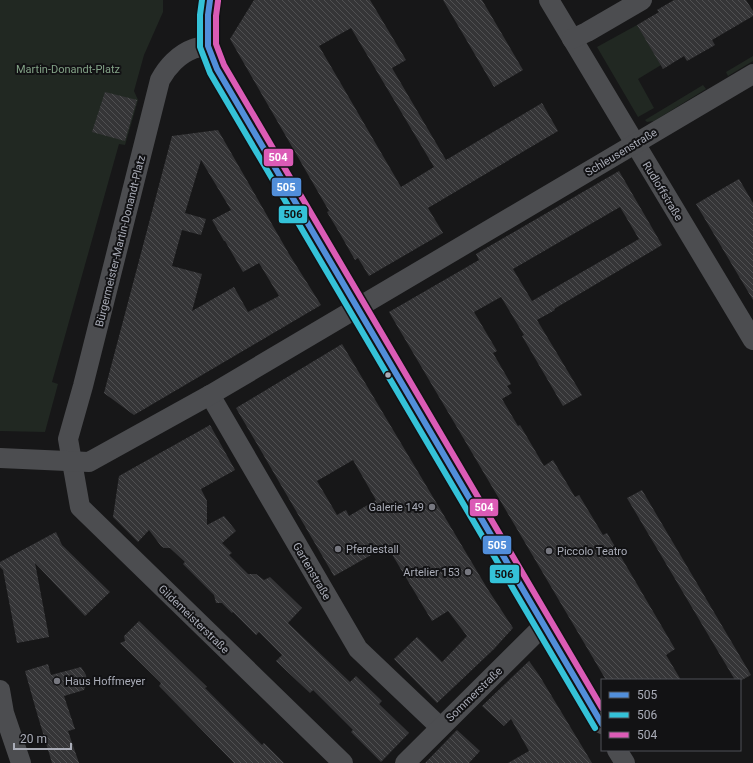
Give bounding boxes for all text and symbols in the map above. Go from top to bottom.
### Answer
park label: Martin-Donandt-Platz [16,63,121,76]
street label: Schleusenstraße [583,126,660,179]
line badge: 504 [263,148,294,167]
text: 504 [269,151,288,164]
street label: Bürgermeister-Martin-Donandt-Platz [93,153,148,328]
street label: Rudloffstraße [640,159,685,223]
line badge: 505 [271,177,302,197]
text: 505 [277,181,295,194]
line badge: 506 [278,205,308,224]
text: 506 [284,208,302,221]
unlabelled marker [383,370,393,380]
line badge: 504 [469,498,499,517]
place label: Galerie 149 [369,501,424,514]
text: 504 [475,501,494,514]
marker: Galerie 149 [427,502,437,512]
line badge: 505 [482,535,512,555]
text: 505 [488,539,506,552]
street label: Gartenstraße [290,540,333,602]
place label: Pferdestall [346,543,399,556]
marker: Pferdestall [333,544,343,554]
place label: Piccolo Teatro [557,545,627,558]
marker: Piccolo Teatro [544,546,554,556]
line badge: 506 [489,564,520,584]
place label: Artelier 153 [403,566,460,579]
marker: Artelier 153 [463,567,473,577]
text: 506 [495,568,513,581]
street label: Gildemeisterstraße [156,582,232,656]
street label: Sommerstraße [444,664,505,724]
place label: Haus Hoffmeyer [65,675,145,688]
marker: Haus Hoffmeyer [52,676,62,686]
legend [601,679,741,751]
text: 505 [637,688,657,702]
text: 506 [637,708,657,722]
scale bar [14,725,71,751]
text: 504 [637,728,657,742]
text: 20 m [20,732,47,746]

